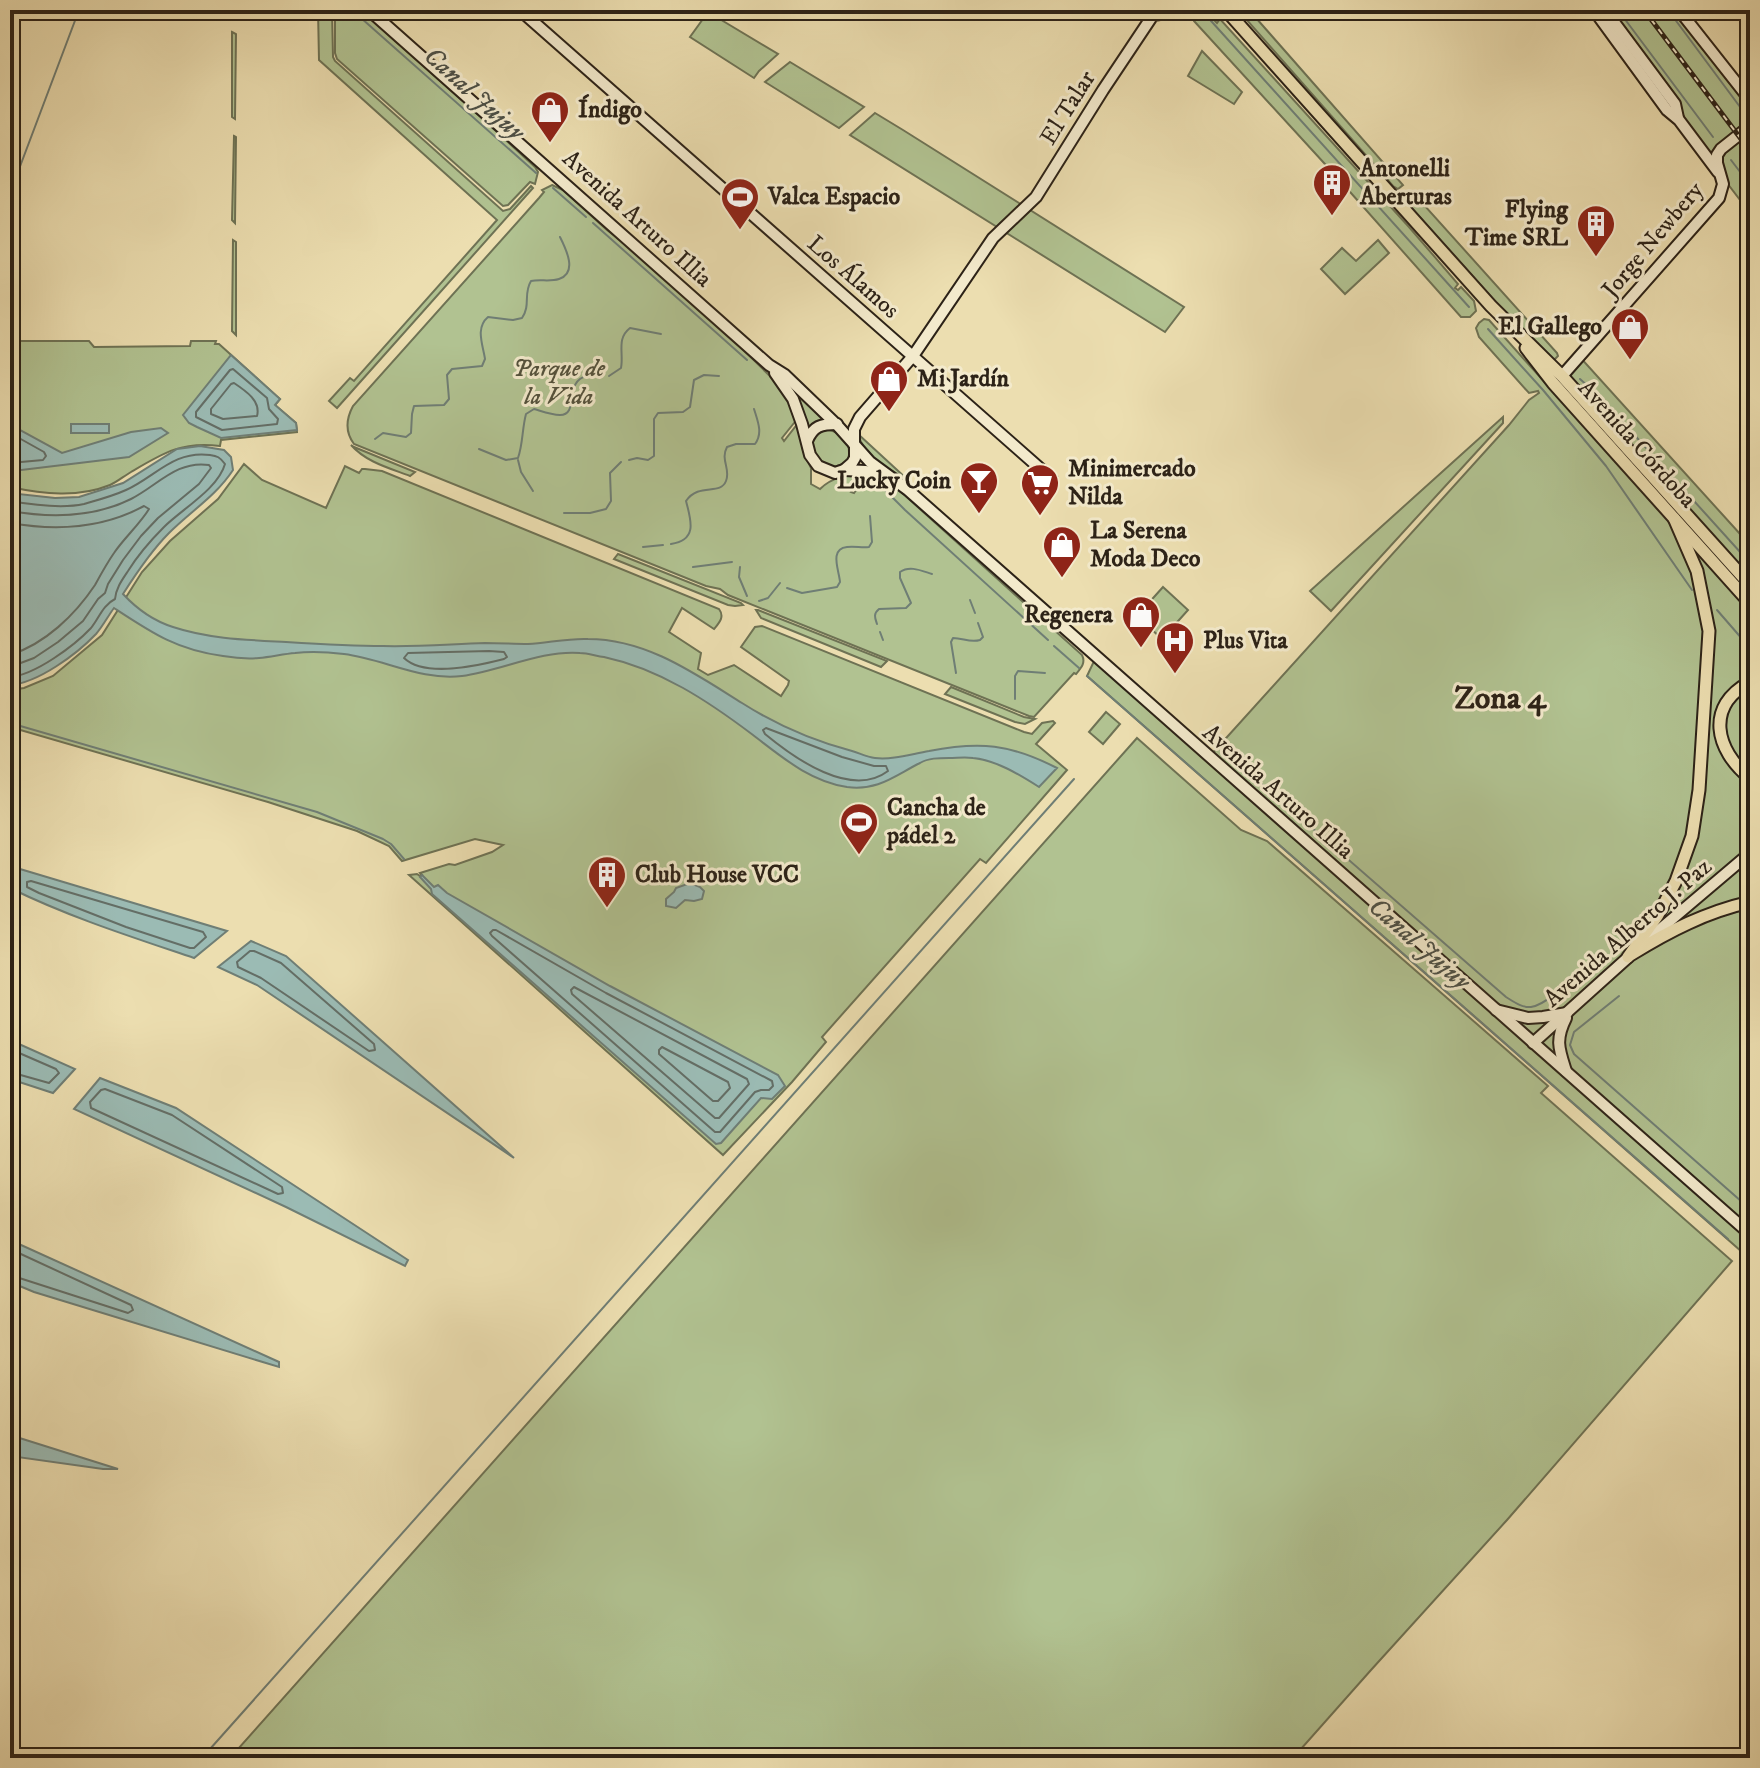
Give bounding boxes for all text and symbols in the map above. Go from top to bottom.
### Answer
water label: Canal Jujuy [416,40,533,149]
street label: El Talar [1034,65,1102,151]
shop icon: Índigo [529,89,571,144]
place label: Índigo [578,94,642,125]
street label: Avenida Arturo Illia [556,144,719,295]
place label: Antonelli Aberturas [1359,154,1452,212]
building icon: Antonelli Aberturas [1311,162,1353,217]
street label: Jorge Newbery [1594,175,1711,306]
sports icon: Valca Espacio [719,176,761,231]
place label: Valca Espacio [767,182,900,212]
place label: Flying Time SRL [1464,195,1569,253]
building icon: Flying Time SRL [1575,203,1617,258]
street label: Los Álamos [801,228,906,325]
shop icon: El Gallego [1609,306,1651,361]
place label: El Gallego [1498,312,1602,342]
park label: Parque de la Vida [513,354,606,412]
shop icon: Mi Jardín [868,358,910,413]
place label: Mi Jardín [917,364,1010,394]
street label: Avenida Córdoba [1571,373,1703,515]
place label: Minimercado Nilda [1068,454,1196,512]
bar icon: Lucky Coin [958,460,1000,515]
supermarket icon: Minimercado Nilda [1019,462,1061,517]
place label: Lucky Coin [837,466,951,496]
place label: La Serena Moda Deco [1090,516,1201,574]
shop icon: La Serena Moda Deco [1041,524,1083,579]
shop icon: Regenera [1120,594,1162,649]
place label: Regenera [1024,600,1114,630]
hospital icon: Plus Vita [1154,620,1196,675]
place label: Plus Vita [1203,626,1288,656]
district label: Zona 4 [1454,679,1547,719]
street label: Avenida Arturo Illia [1196,718,1361,867]
place label: Cancha de pádel 2 [886,793,986,851]
sports icon: Cancha de pádel 2 [838,801,880,856]
street label: Avenida Alberto J. Paz [1538,851,1719,1014]
building icon: Club House VCC [586,854,628,909]
place label: Club House VCC [635,860,799,890]
water label: Canal Jujuy [1361,891,1478,999]

